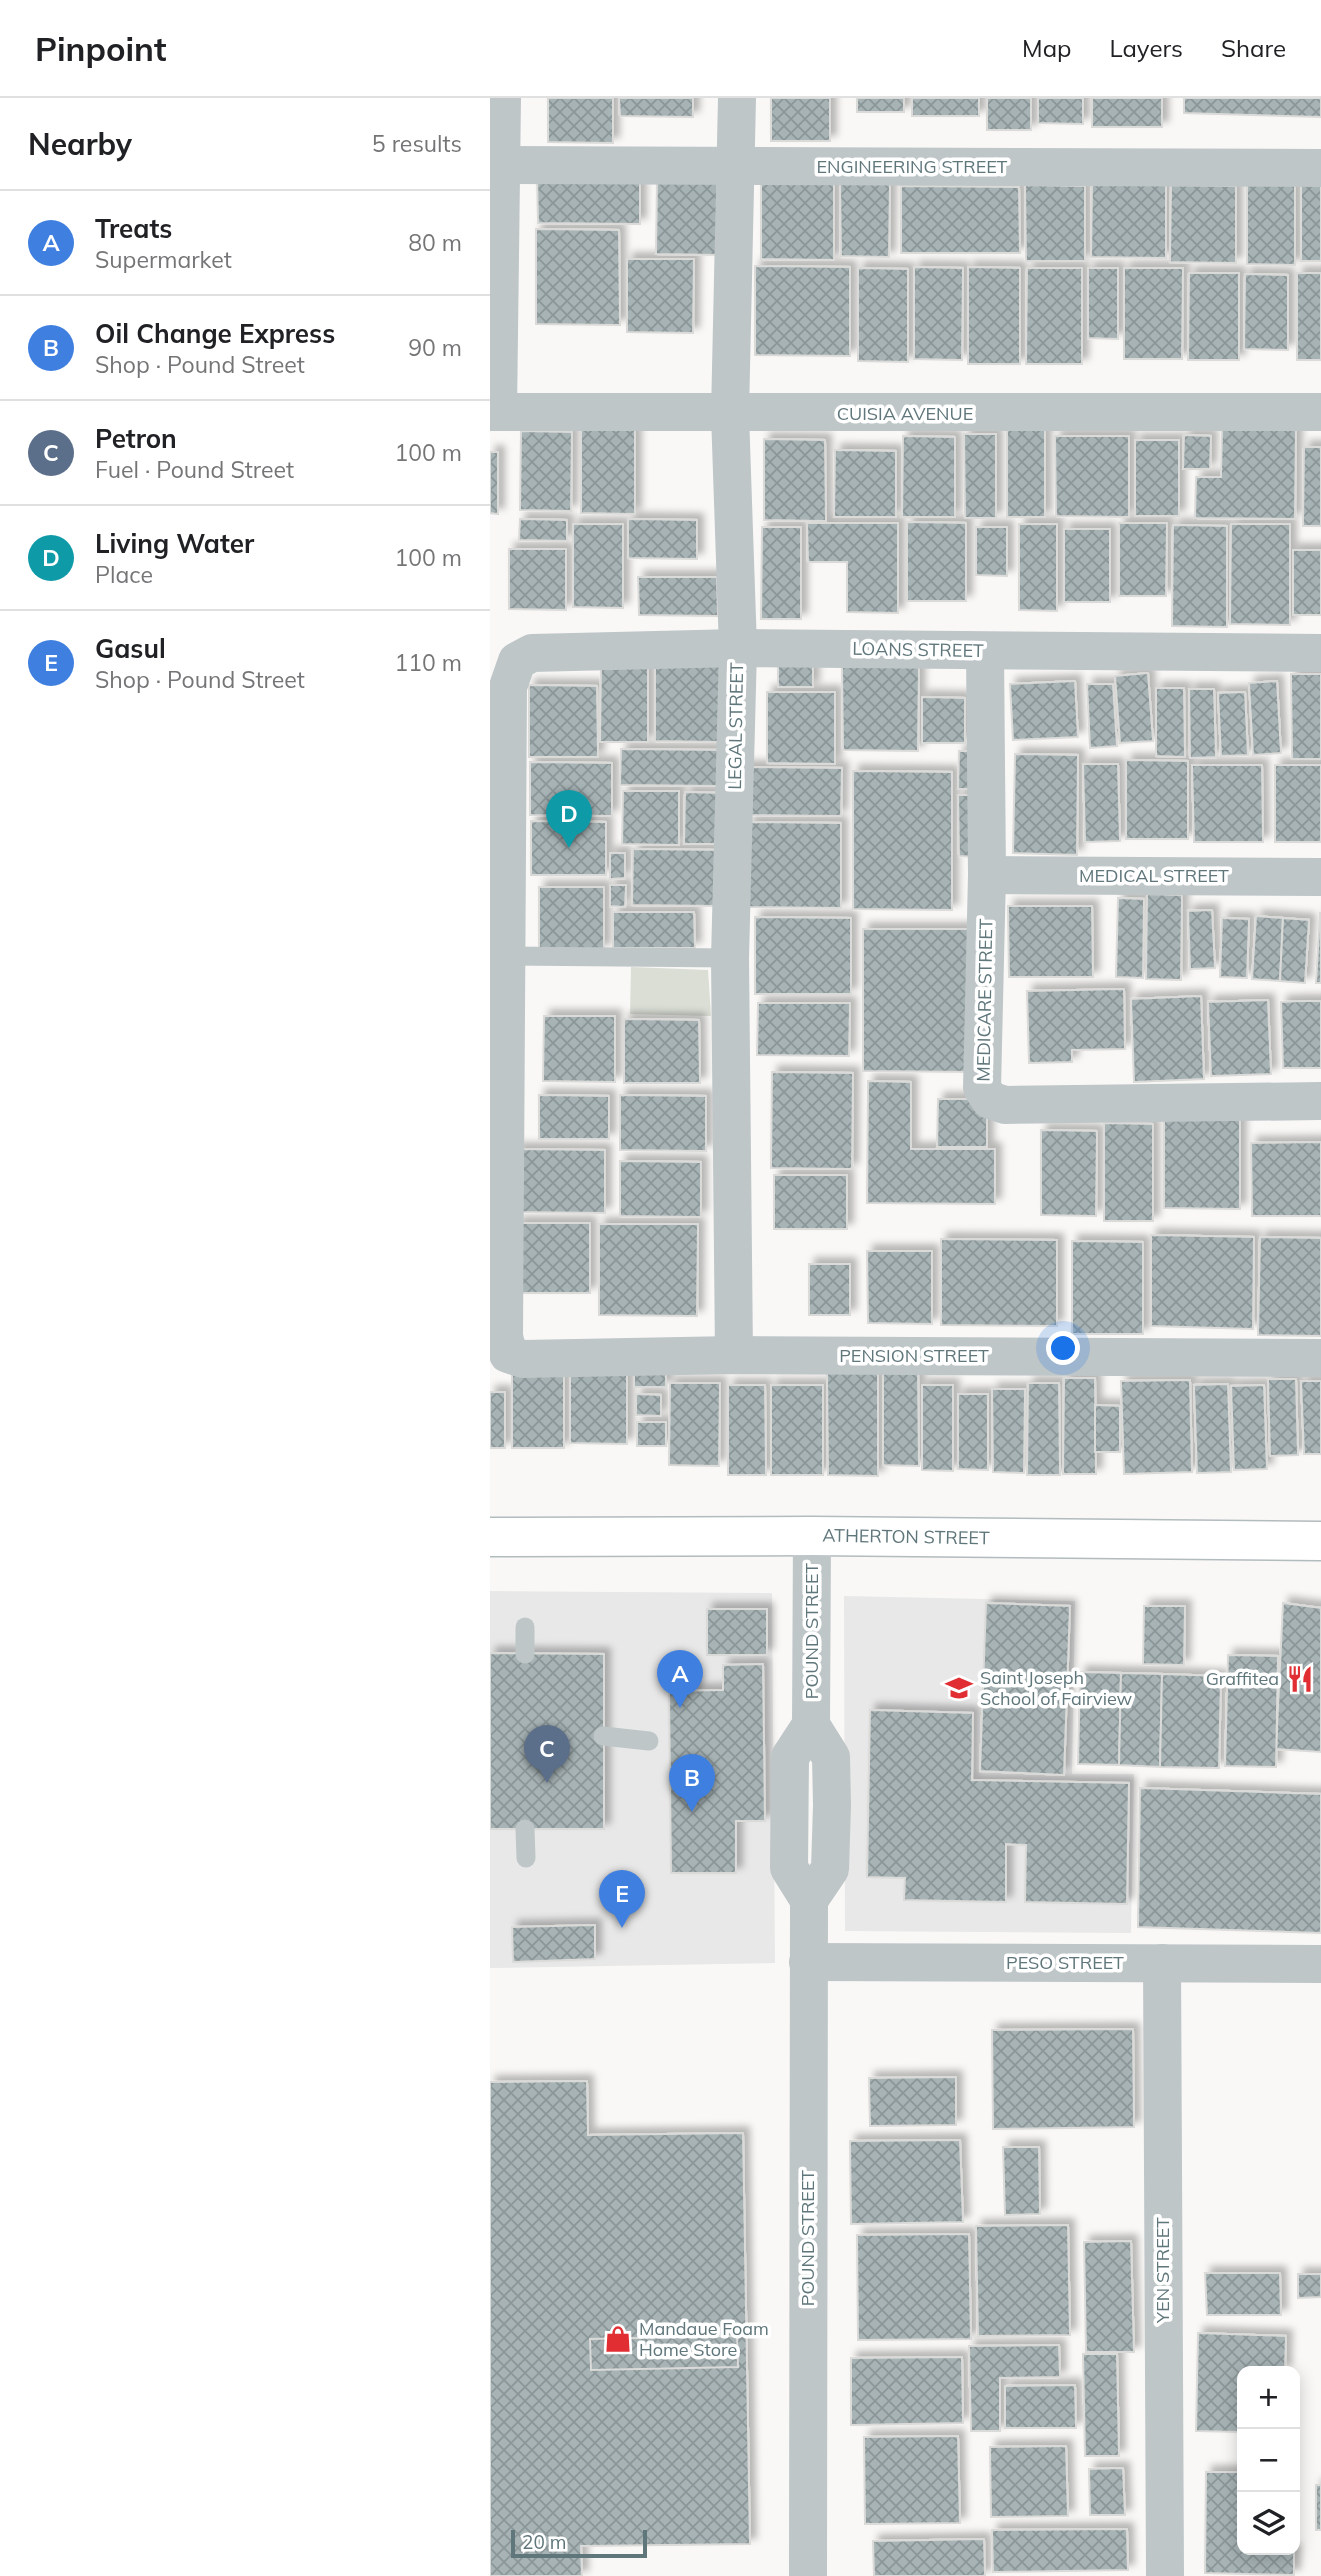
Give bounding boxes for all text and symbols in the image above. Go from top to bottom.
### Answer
text: Pinpoint [35,28,167,69]
text: Map [1022,33,1071,63]
text: Layers [1109,33,1183,63]
text: Share [1221,33,1286,63]
text: Nearby [28,125,132,163]
text: 5 results [372,129,462,158]
street label: ENGINEERING STREET [817,155,1008,178]
text: Treats [95,212,172,245]
text: A [42,228,60,257]
text: 80 m [408,228,462,257]
text: Supermarket [95,245,232,274]
text: Oil Change Express [95,317,335,350]
text: B [43,333,59,362]
text: 90 m [408,333,462,362]
text: Shop · Pound Street [95,350,305,379]
street label: CUISIA AVENUE [837,402,973,425]
text: Petron [95,422,177,455]
text: C [43,438,59,467]
text: 100 m [394,438,462,467]
text: Fuel · Pound Street [95,455,294,484]
text: Living Water [95,527,254,560]
text: D [42,543,60,572]
text: 100 m [394,543,462,572]
text: Place [95,560,153,589]
text: Gasul [95,632,166,665]
street label: LOANS STREET [852,637,984,662]
text: E [44,648,58,677]
text: 110 m [394,648,462,677]
street label: LEGAL STREET [723,662,748,790]
text: Shop · Pound Street [95,665,305,694]
pin: D [546,790,592,848]
street label: MEDICAL STREET [1079,864,1229,887]
street label: MEDICARE STREET [972,918,997,1082]
your location [1046,1331,1080,1365]
street label: PENSION STREET [839,1344,989,1367]
street label: ATHERTON STREET [822,1524,990,1549]
street label: POUND STREET [800,1563,823,1699]
pin: A [657,1650,703,1708]
restaurant icon: Graffitea [1285,1664,1315,1694]
place label: Saint Joseph School of Fairview [980,1666,1133,1710]
place label: Graffitea [1206,1667,1279,1690]
school or university icon: Saint Joseph School of Fairview [944,1673,974,1703]
pin: C [524,1725,570,1783]
pin: B [669,1754,715,1812]
pin: E [599,1870,645,1928]
street label: PESO STREET [1006,1951,1124,1974]
street label: POUND STREET [796,2170,819,2306]
street label: YEN STREET [1151,2217,1174,2324]
place label: Mandaue Foam Home Store [639,2317,769,2361]
shop icon: Mandaue Foam Home Store [603,2324,633,2354]
map controls [1237,2366,1300,2555]
button: + [1237,2366,1300,2429]
button: − [1237,2429,1300,2492]
button: layers [1237,2492,1300,2555]
scale bar [511,2527,648,2559]
text: 20 m [522,2530,566,2554]

